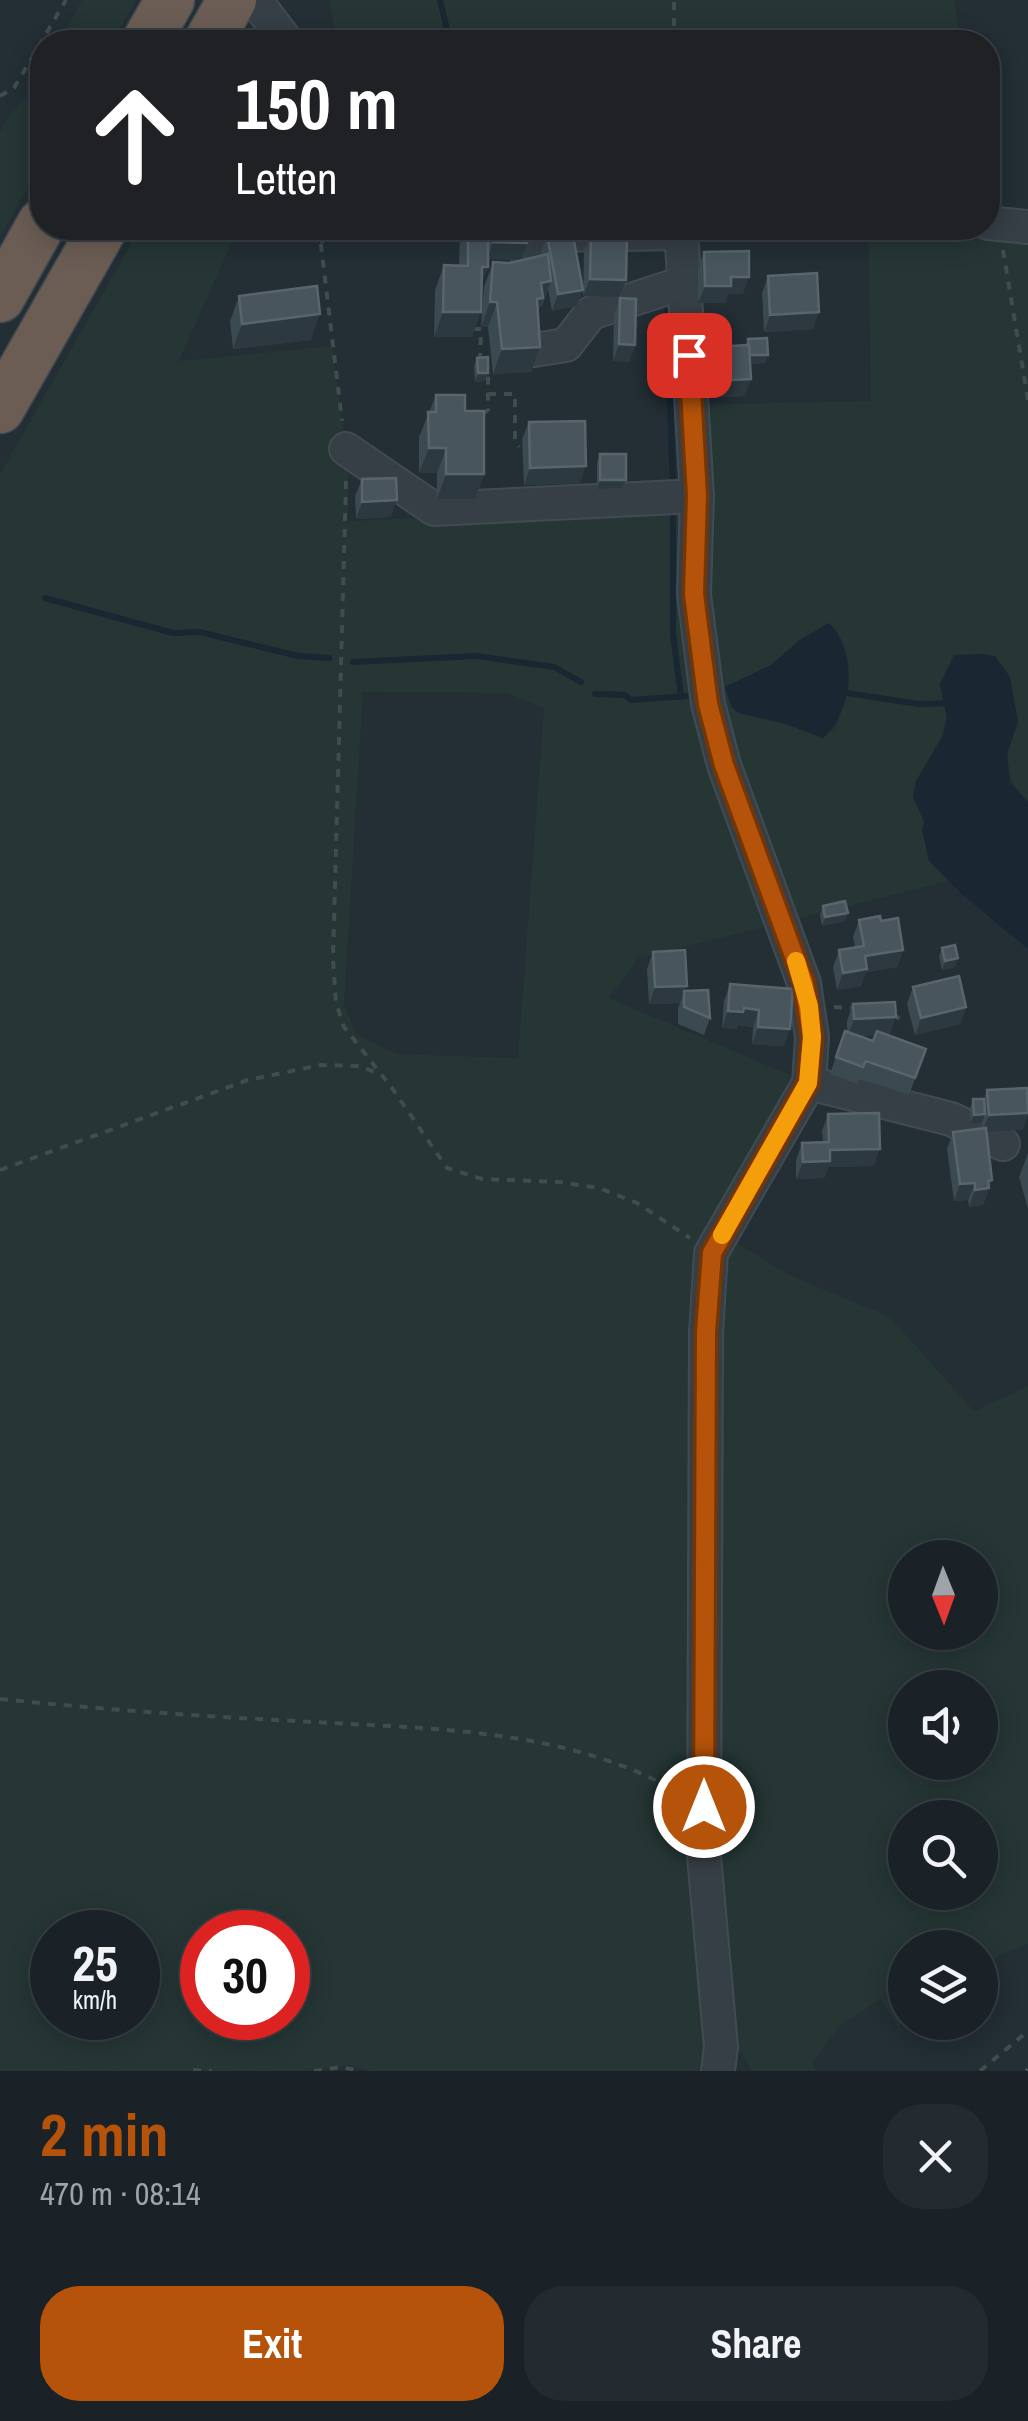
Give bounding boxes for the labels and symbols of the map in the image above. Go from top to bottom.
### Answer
pin [647,313,732,398]
north arrow [888,1540,998,1650]
position arrow [652,1755,756,1859]
speed limit sign: 30 [180,1910,310,2040]

